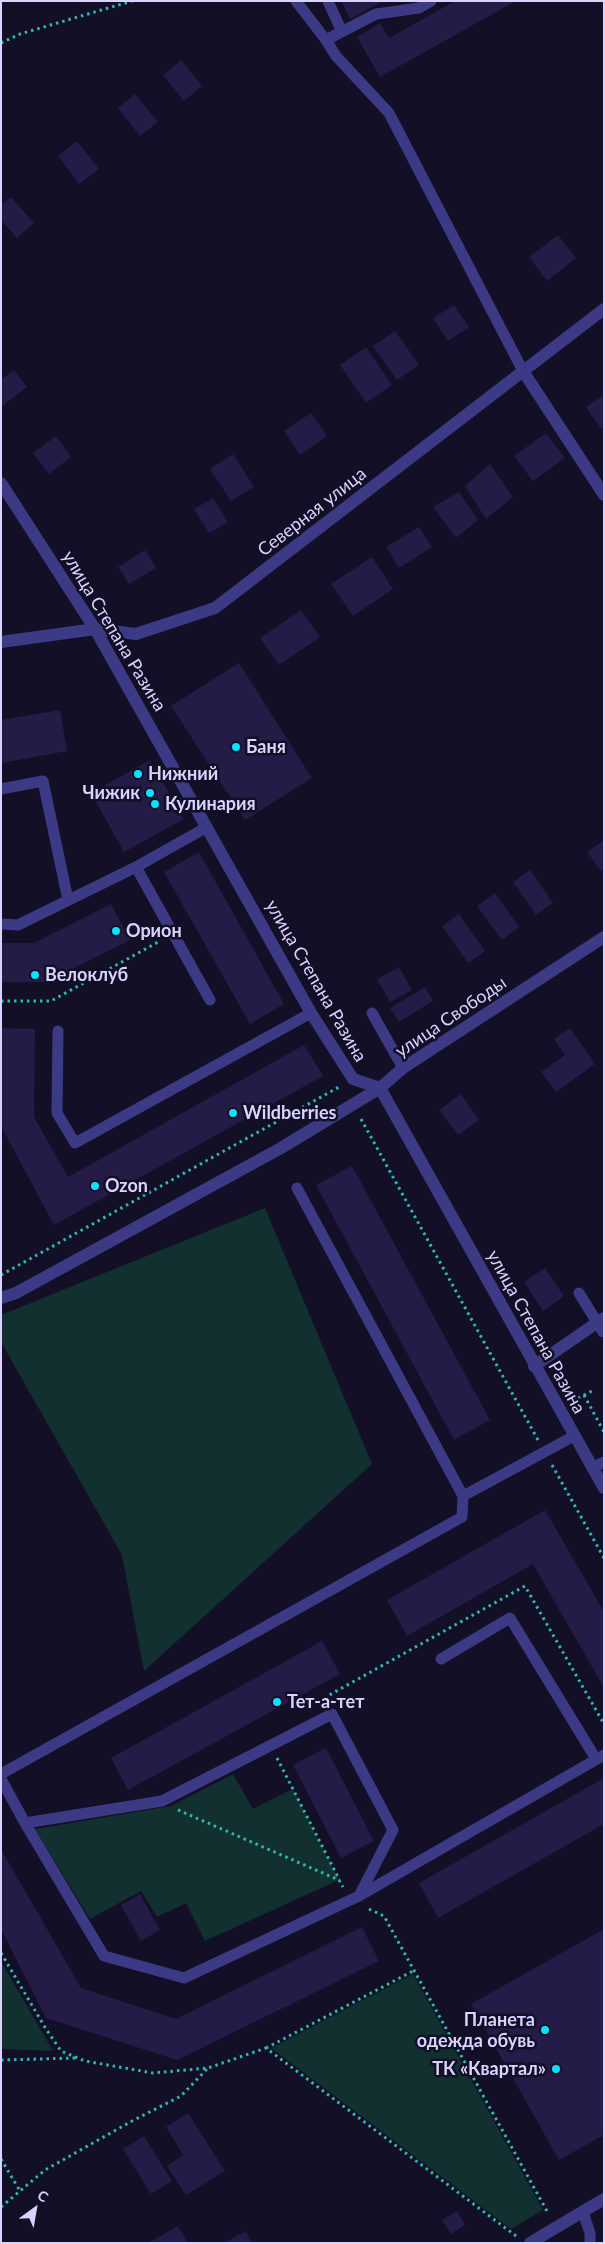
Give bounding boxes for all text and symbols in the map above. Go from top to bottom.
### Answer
street label: Северная улица [254,463,370,561]
street label: улица Степана Разина [58,547,170,715]
place label: Баня [246,736,286,758]
marker: Баня [230,741,242,753]
place label: Нижний [148,763,218,785]
marker: Нижний [132,768,144,780]
place label: Чижик [82,782,140,804]
marker: Чижик [144,787,156,799]
place label: Кулинария [165,793,256,815]
marker: Кулинария [149,798,161,810]
street label: улица Степана Разина [261,896,371,1066]
place label: Орион [126,920,182,942]
marker: Орион [110,925,122,937]
place label: Велоклуб [45,964,128,986]
marker: Велоклуб [29,969,41,981]
street label: улица Свободы [391,972,511,1062]
place label: Wildberries [243,1102,336,1124]
marker: Wildberries [227,1107,239,1119]
place label: Ozon [105,1175,148,1197]
marker: Ozon [89,1180,101,1192]
street label: улица Степана Разина [482,1247,590,1417]
place label: Тет-а-тет [287,1691,364,1713]
marker: Тет-а-тет [271,1696,283,1708]
place label: Планета одежда обувь [417,2009,535,2052]
marker: Планета одежда обувь [539,2024,551,2036]
place label: ТК «Квартал» [432,2058,546,2080]
marker: ТК «Квартал» [550,2063,562,2075]
north arrow [10,2184,60,2234]
text: С [35,2186,52,2206]

